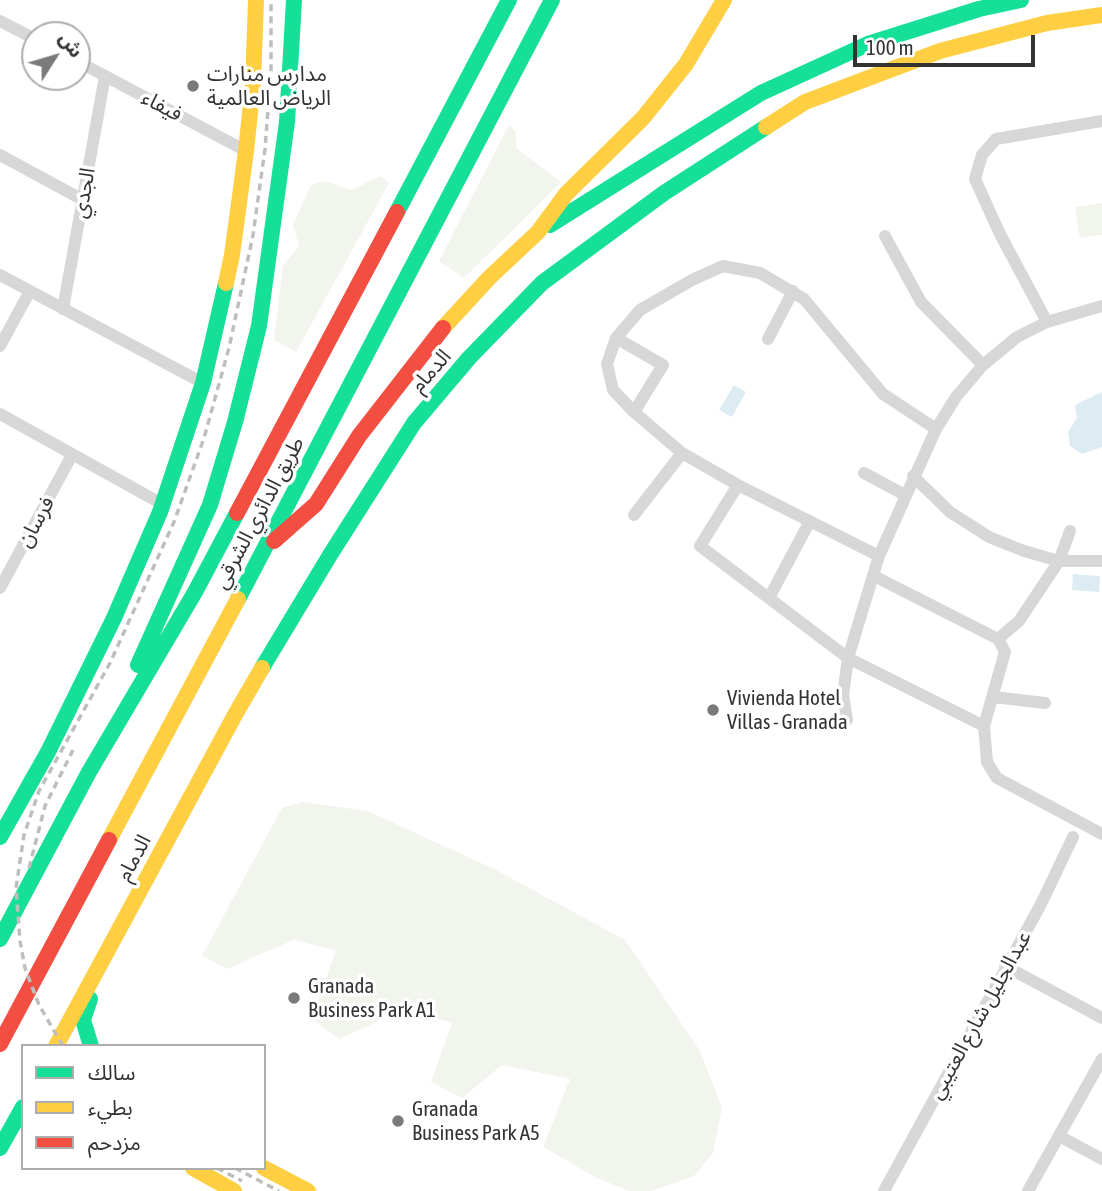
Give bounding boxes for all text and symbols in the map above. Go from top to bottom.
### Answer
north arrow [21,21,91,91]
scale bar [857,21,1039,65]
text: ش [55,28,88,62]
text: 100 m [866,35,914,59]
place label: مدارس منارات الرياض العالمية [207,61,331,111]
marker: مدارس منارات الرياض العالمية [185,78,201,94]
street label: فيفاء [137,85,187,127]
street label: الجدي [67,166,101,220]
street label: الدمام [405,344,457,398]
street label: طريق الدائري الشرقي [208,433,310,593]
street label: فرسان [12,492,60,552]
place label: Vivienda Hotel Villas - Granada [727,685,848,735]
marker: Vivienda Hotel Villas - Granada [705,702,721,718]
street label: الدمام [111,830,157,886]
street label: عبدالجليل شارع العتيبي [923,926,1037,1104]
place label: Granada Business Park A1 [308,973,436,1023]
marker: Granada Business Park A1 [286,990,302,1006]
legend [21,1044,266,1170]
text: سالك [88,1060,135,1084]
text: بطيء [88,1095,133,1119]
place label: Granada Business Park A5 [412,1096,540,1146]
marker: Granada Business Park A5 [390,1113,406,1129]
text: مزدحم [88,1130,141,1154]

